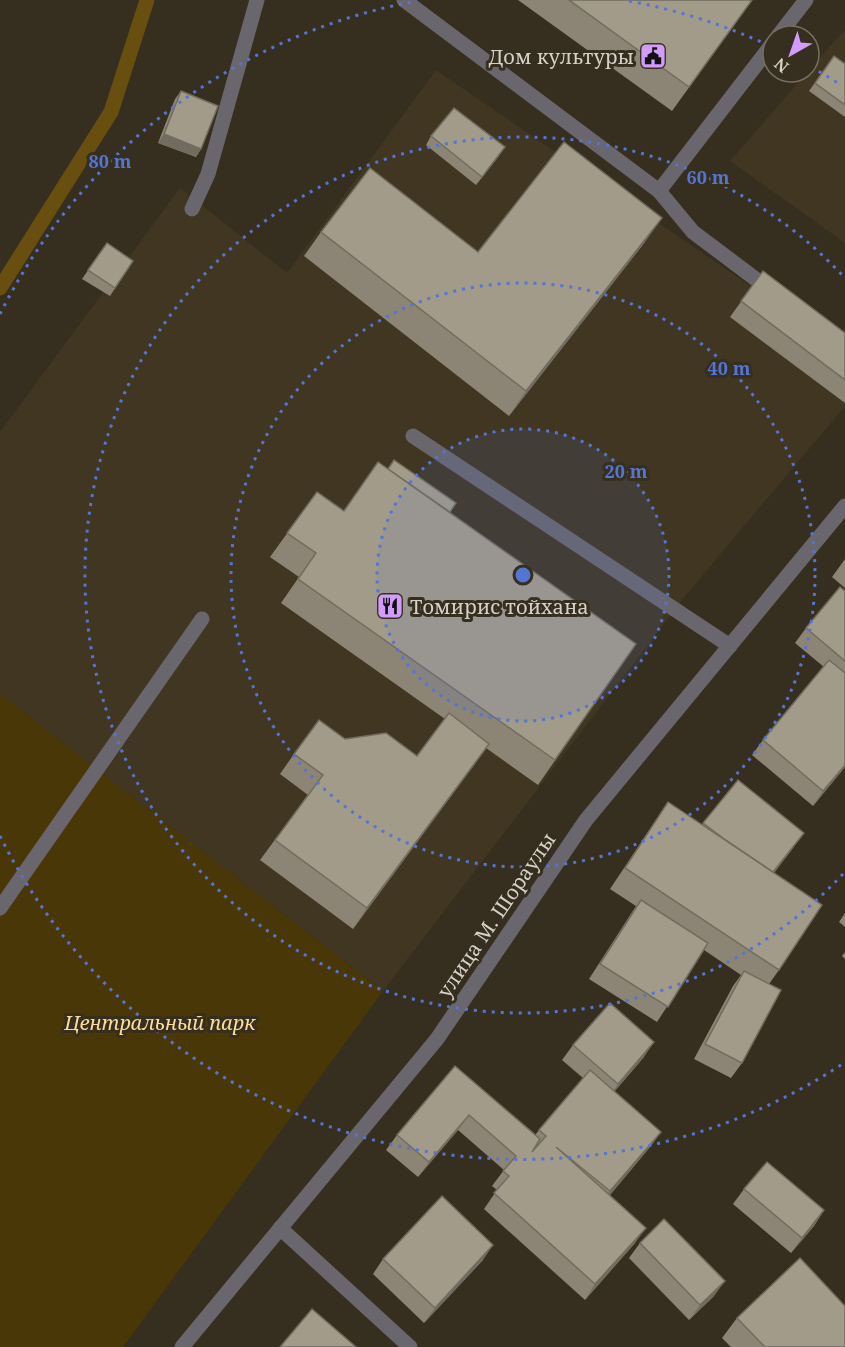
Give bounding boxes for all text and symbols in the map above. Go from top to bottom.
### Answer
north arrow [761,24,821,84]
public building icon: Дом культуры [638,41,668,71]
place label: Дом культуры [489,43,634,70]
text: N [769,53,793,78]
text: 80 m [89,149,132,173]
text: 60 m [687,165,730,189]
text: 40 m [708,356,751,380]
text: 20 m [605,459,648,483]
centre of rings [513,565,533,585]
restaurant icon: Томирис тойхана [375,591,405,621]
place label: Томирис тойхана [410,593,589,620]
street label: улица М. Шораулы [431,827,561,1003]
park label: Центральный парк [63,1009,256,1036]

